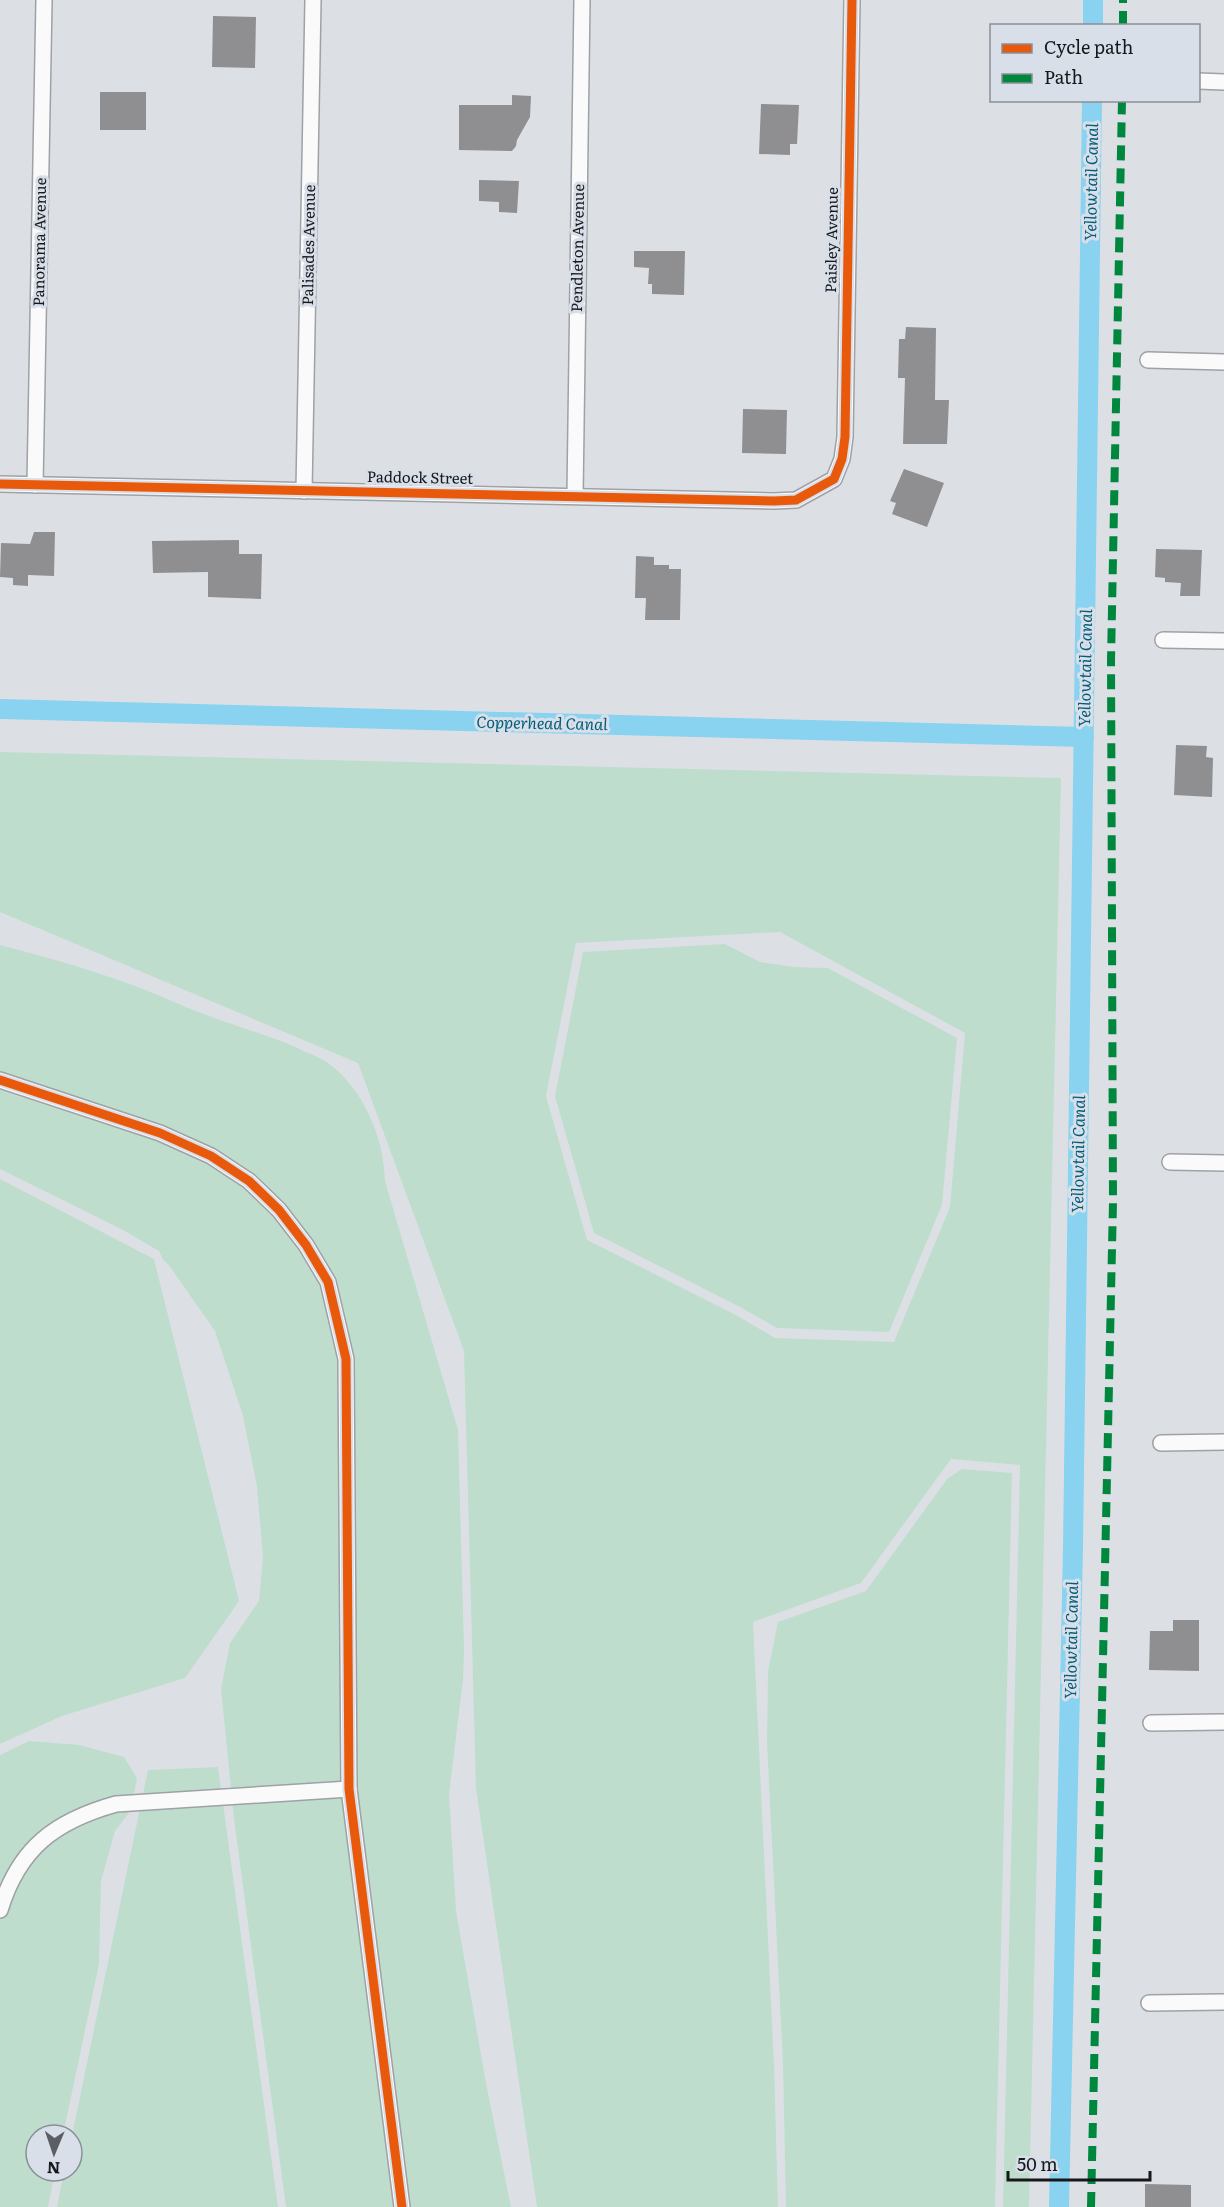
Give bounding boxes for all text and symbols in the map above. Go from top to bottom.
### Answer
legend [990,24,1200,102]
text: Cycle path [1044,33,1133,60]
text: Path [1044,63,1083,90]
water label: Yellowtail Canal [1077,122,1103,241]
street label: Panorama Avenue [26,177,51,307]
street label: Pendleton Avenue [564,183,589,312]
street label: Palisades Avenue [295,184,320,306]
street label: Paisley Avenue [818,187,843,293]
street label: Paddock Street [367,464,473,489]
water label: Yellowtail Canal [1071,608,1097,727]
water label: Copperhead Canal [476,709,608,735]
water label: Yellowtail Canal [1064,1094,1090,1213]
water label: Yellowtail Canal [1057,1580,1083,1699]
north arrow [24,2123,84,2183]
scale bar [1008,2144,1150,2182]
text: 50 m [1017,2150,1058,2177]
text: N [46,2157,61,2181]

